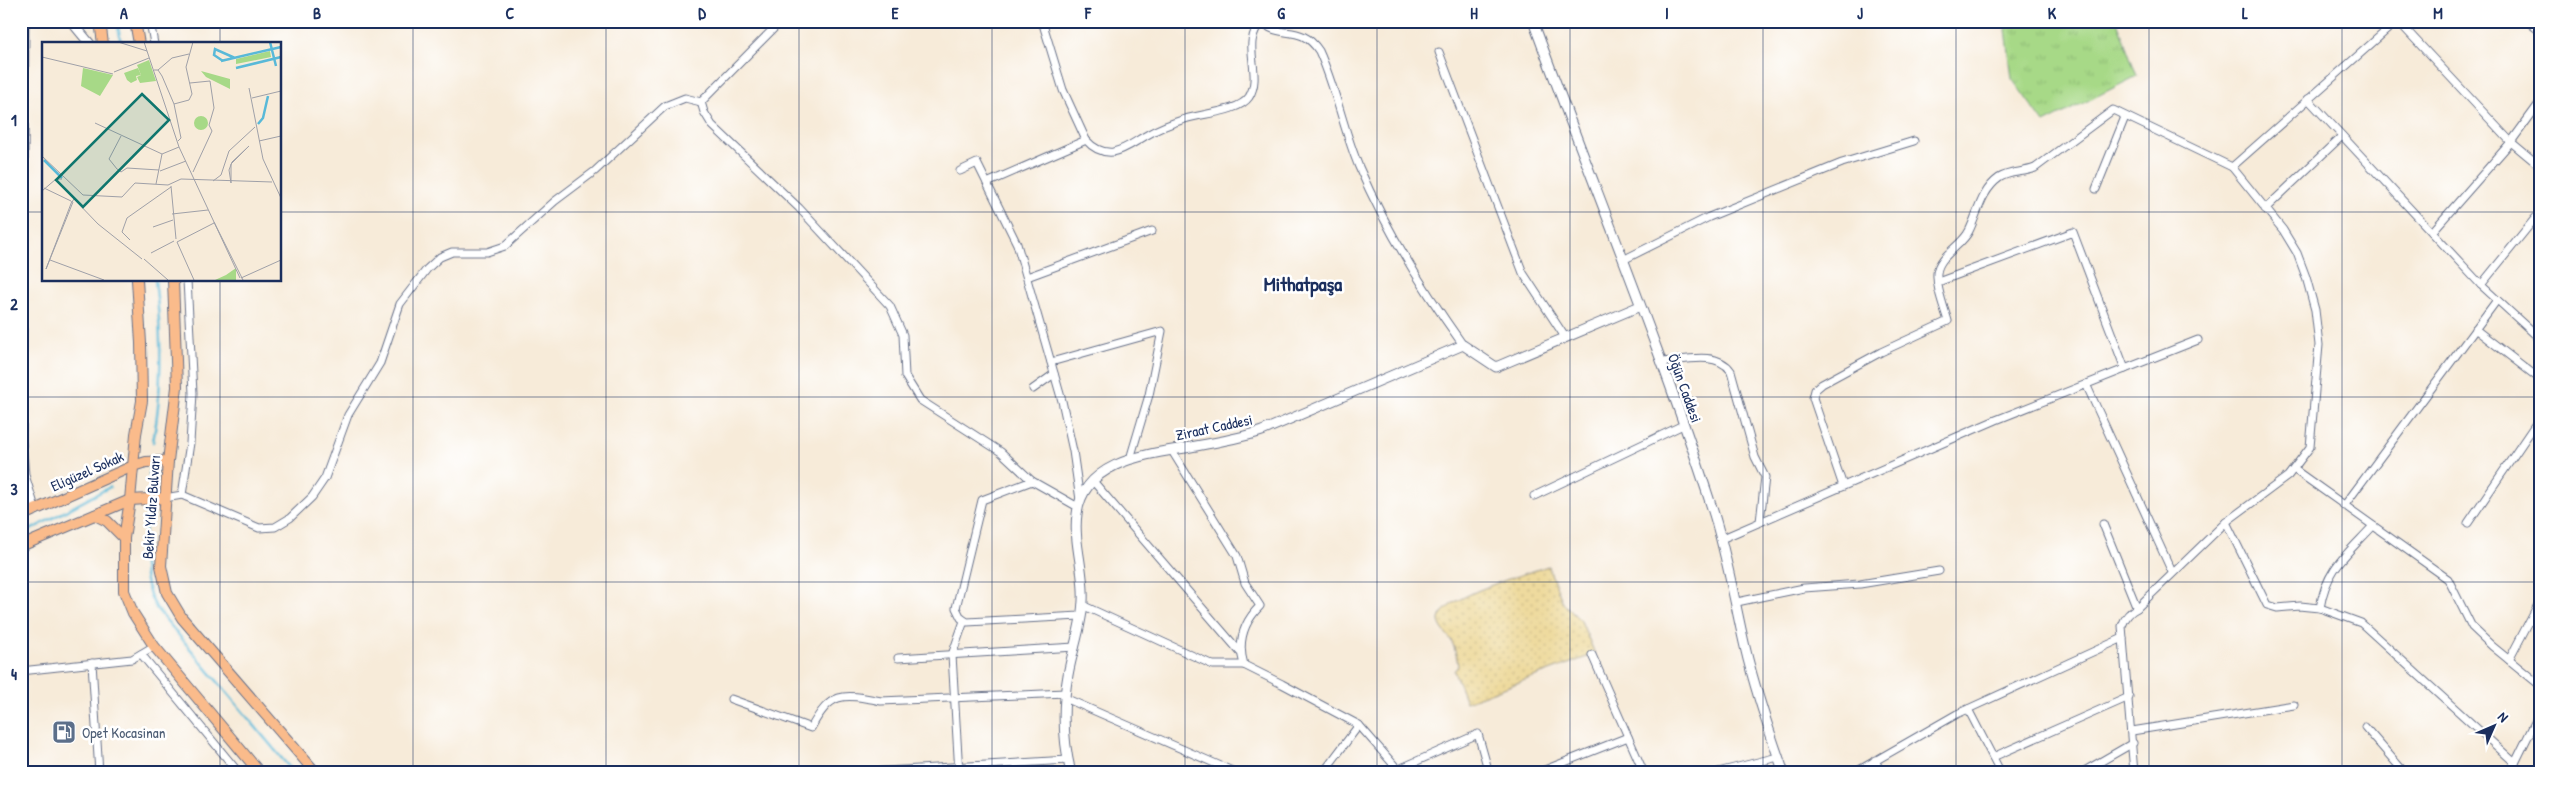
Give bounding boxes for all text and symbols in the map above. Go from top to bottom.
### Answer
text: A [120,2,128,24]
text: B [313,2,321,24]
text: C [506,2,515,24]
text: D [698,2,706,24]
text: E [891,2,899,24]
text: F [1084,2,1092,24]
text: G [1277,2,1285,24]
text: H [1470,2,1478,24]
text: I [1665,2,1669,24]
text: J [1857,2,1863,24]
text: K [2048,2,2057,24]
text: L [2242,2,2248,24]
text: M [2433,2,2443,24]
inset map [42,42,281,281]
text: 1 [11,109,17,131]
district label: Mithatpaşa [1264,270,1342,298]
text: 2 [10,293,18,315]
street label: Öğün Caddesi [1663,351,1707,425]
street label: Ziraat Caddesi [1174,409,1254,445]
street label: Eligüzel Sokak [47,446,127,496]
street label: Bekir Yıldız Bulvarı [137,454,165,560]
text: 3 [10,478,18,500]
text: 4 [11,663,17,685]
north arrow [2470,702,2520,752]
text: N [2494,707,2513,726]
fuel station icon: Opet Kocasinan [51,719,77,745]
place label: Opet Kocasinan [82,722,166,743]

